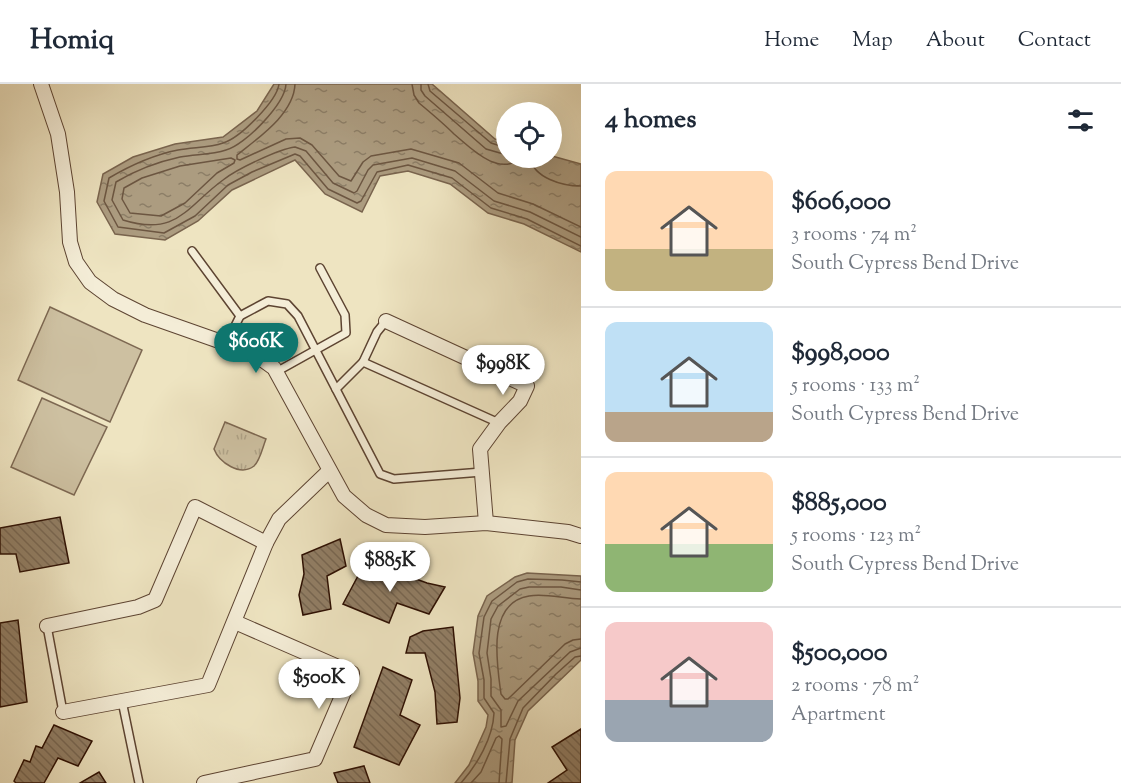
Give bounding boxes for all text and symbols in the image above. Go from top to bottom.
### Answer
text: Homiq [30,21,114,61]
text: Home [764,26,819,56]
text: Map [852,26,893,56]
text: About [926,26,985,56]
text: Contact [1018,26,1091,56]
map controls [496,102,562,168]
button: locate [496,102,562,168]
text: 4 homes [605,102,696,139]
icon: filters [1064,104,1097,137]
text: $606,000 [791,184,891,221]
icon: home [653,195,725,267]
text: 3 rooms · 74 m² [791,221,917,250]
text: South Cypress Bend Drive [791,250,1019,279]
pin: $606K [214,323,298,374]
text: $606K [228,328,284,357]
text: $998,000 [791,335,890,372]
pin: $998K [461,345,545,396]
icon: home [653,346,725,418]
text: $998K [476,350,530,379]
text: 5 rooms · 133 m² [791,372,920,401]
text: South Cypress Bend Drive [791,401,1019,430]
text: $885,000 [791,485,887,522]
icon: home [653,496,725,568]
text: 5 rooms · 123 m² [791,522,921,551]
pin: $885K [348,542,432,593]
text: $885K [364,547,416,576]
text: South Cypress Bend Drive [791,551,1019,580]
text: $500,000 [791,635,888,672]
icon: home [653,646,725,718]
pin: $500K [277,659,361,710]
text: $500K [292,664,346,693]
text: 2 rooms · 78 m² [791,672,920,701]
text: Apartment [791,701,886,730]

